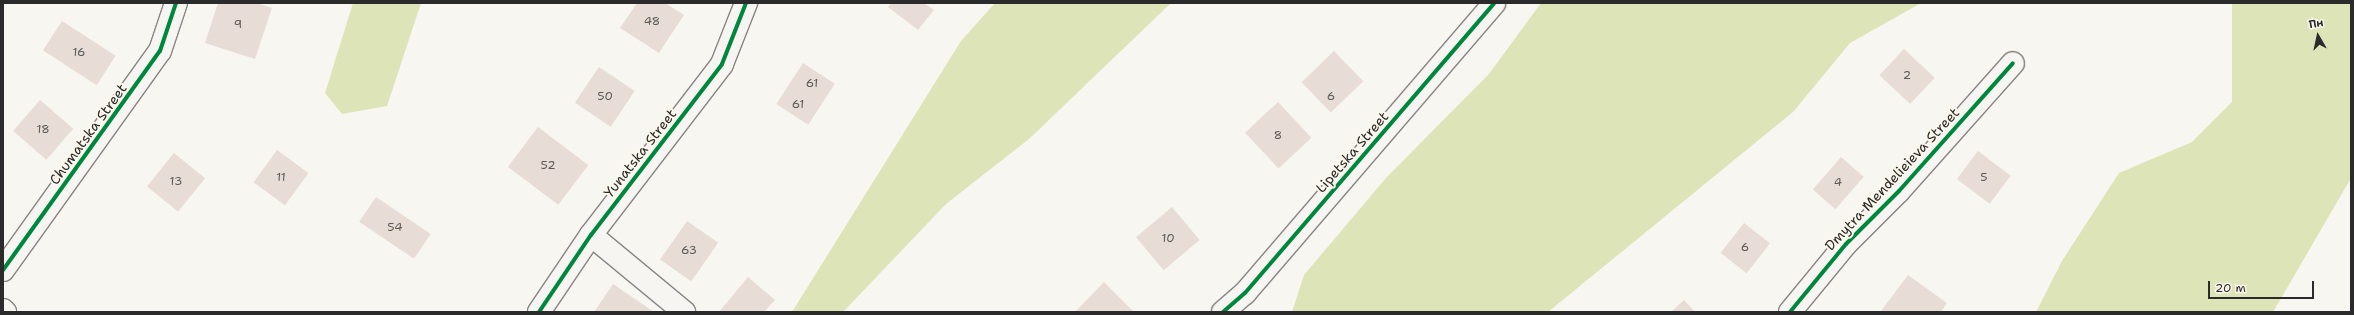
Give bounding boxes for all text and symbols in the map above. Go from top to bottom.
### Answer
house number: 48 [644,15,660,29]
text: Пн [2308,15,2324,32]
north arrow [2298,16,2338,56]
house number: 9 [234,18,242,32]
house number: 16 [72,46,86,60]
house number: 2 [1903,69,1911,83]
house number: 61 [806,77,818,91]
street label: Chumatska Street [46,80,130,188]
house number: 50 [597,90,613,104]
house number: 6 [1327,90,1335,104]
house number: 61 [792,98,804,112]
street label: Dmytra Mendelieieva Street [1821,104,1963,254]
street label: Yunatska Street [600,105,680,201]
street label: Lipetska Street [1312,108,1392,196]
house number: 18 [36,123,50,137]
house number: 8 [1274,129,1282,143]
house number: 52 [540,159,556,173]
house number: 11 [276,171,286,185]
house number: 5 [1980,171,1988,185]
house number: 13 [170,175,182,189]
house number: 4 [1834,176,1842,190]
house number: 54 [387,221,403,235]
house number: 10 [1161,232,1175,246]
house number: 6 [1741,241,1749,255]
house number: 63 [681,244,697,258]
scale bar [2210,273,2316,299]
text: 20 m [2215,280,2246,296]

